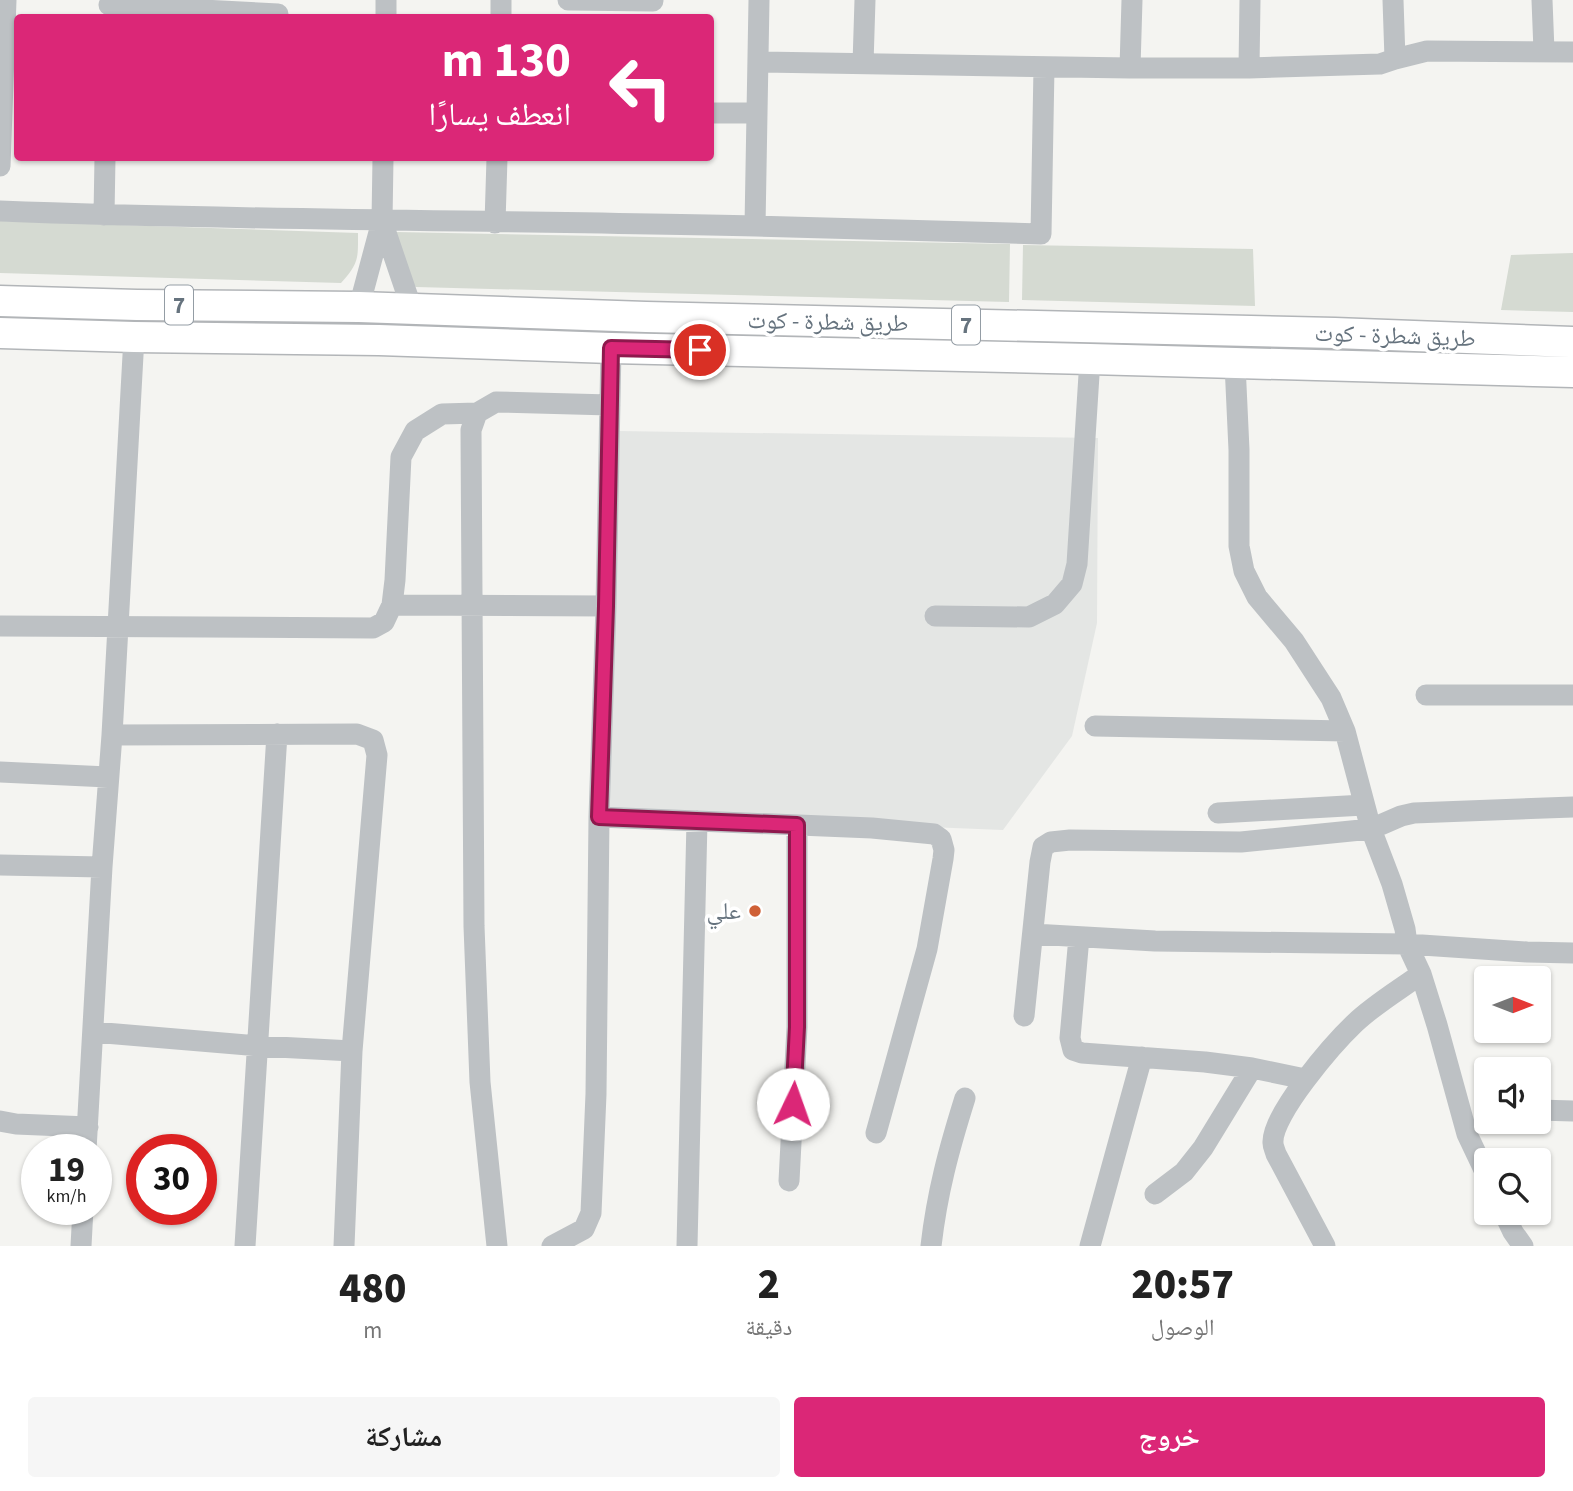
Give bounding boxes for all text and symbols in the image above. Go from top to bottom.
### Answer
text: 130 m [442,26,571,96]
icon: left [595,42,686,133]
text: انعطف يسارًا [428,92,571,138]
road number: 7 [165,286,193,324]
street label: طريق شطرة - كوت [747,303,909,341]
road number: 7 [952,306,980,344]
street label: طريق شطرة - كوت [1314,316,1476,356]
pin [670,320,730,380]
icon: arrive [681,331,719,369]
place label: علي [707,894,741,930]
marker: علي [747,903,763,919]
north arrow [1474,966,1550,1043]
map controls [1474,966,1551,1225]
button: sound [1474,1057,1551,1134]
position arrow [756,1067,830,1141]
speed limit sign: 30 [126,1134,217,1225]
text: 19 [48,1145,85,1195]
button: search [1474,1148,1551,1225]
text: km/h [47,1184,86,1209]
text: 2 [758,1255,780,1315]
text: 20:57 [1131,1255,1234,1315]
text: 480 [339,1259,406,1319]
text: دقيقة [745,1311,792,1344]
text: الوصول [1151,1311,1214,1344]
text: m [363,1314,382,1347]
button: مشاركة [28,1397,780,1477]
button: خروج [794,1397,1545,1477]

